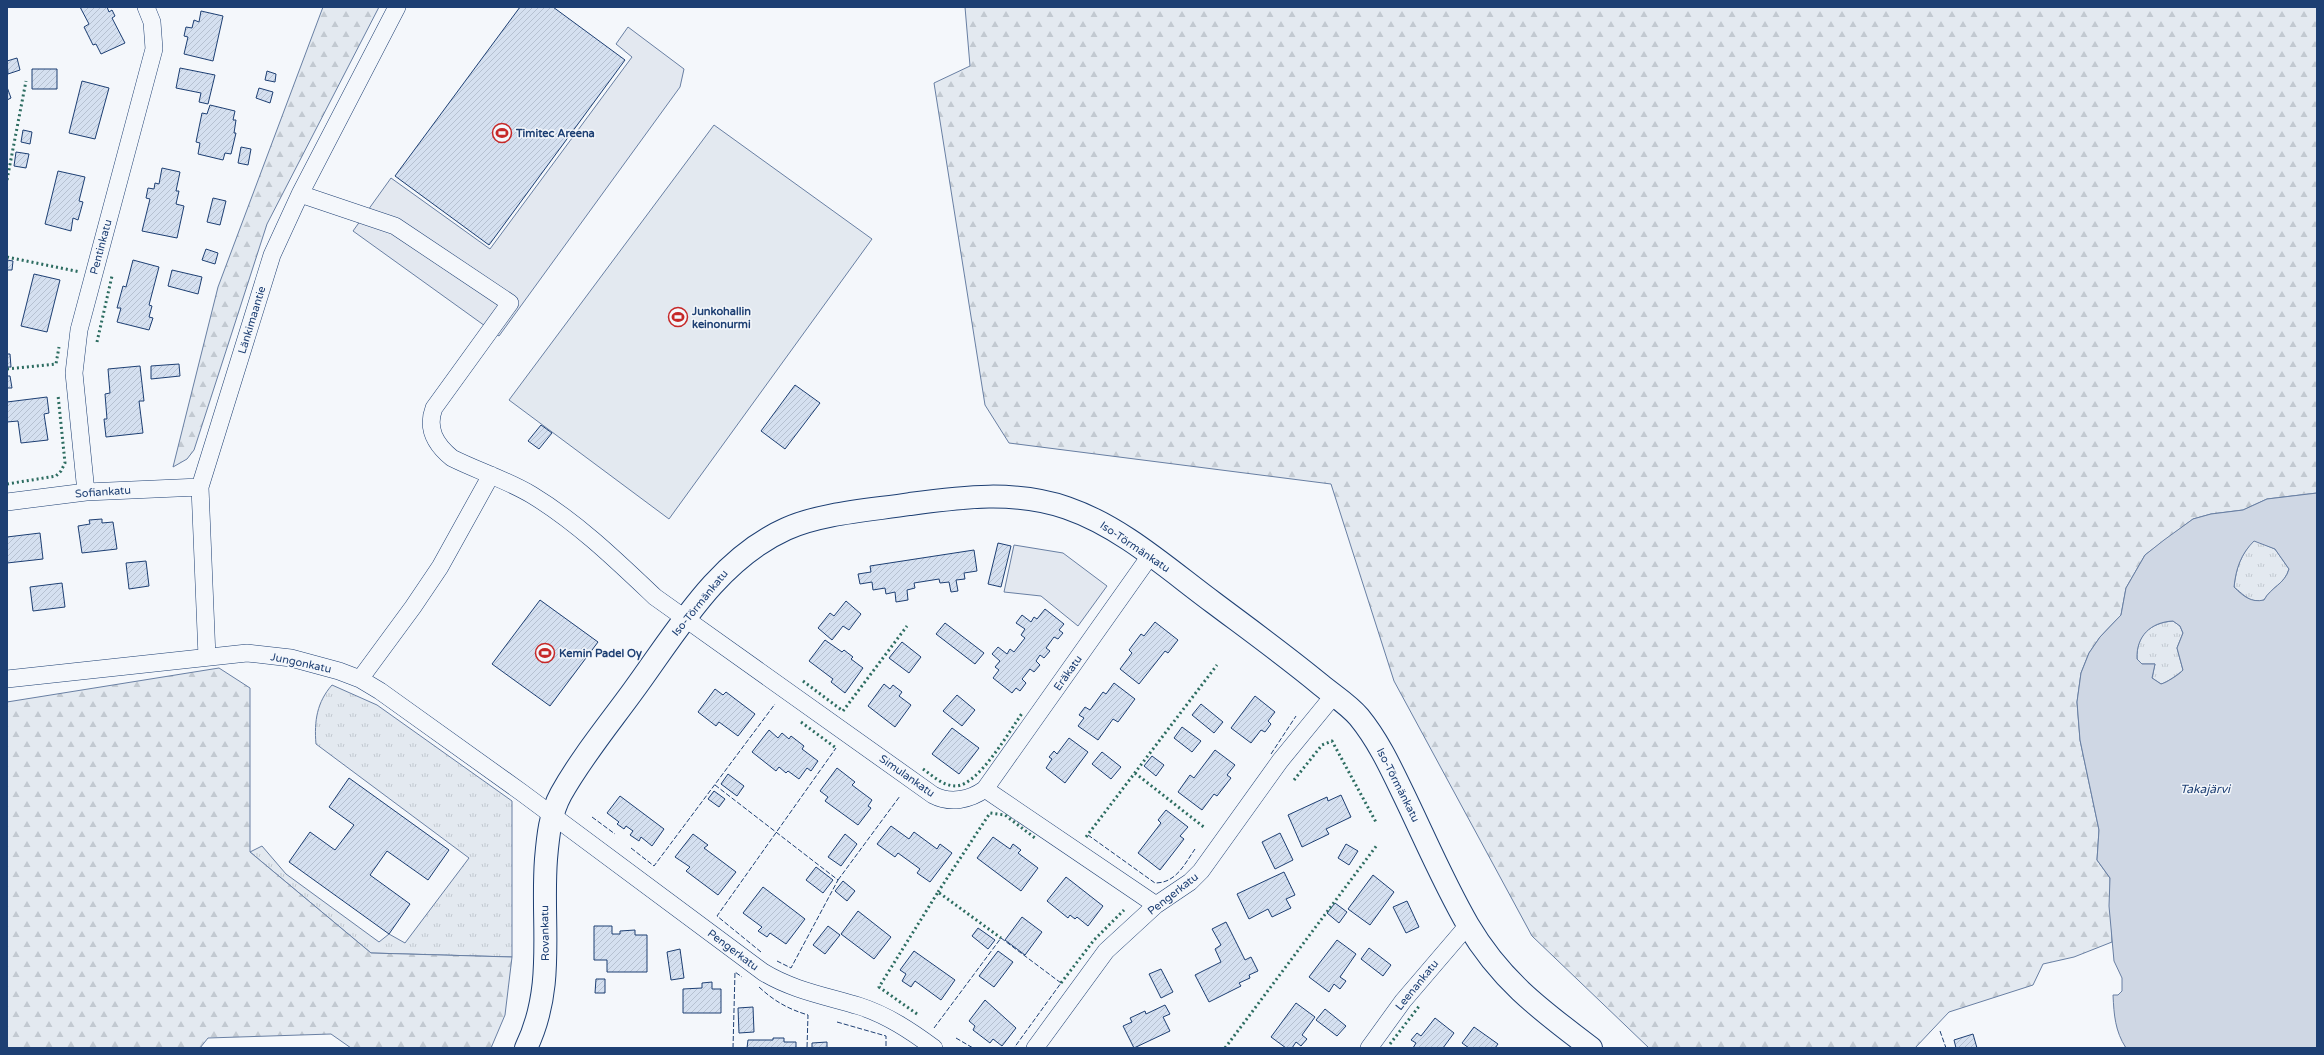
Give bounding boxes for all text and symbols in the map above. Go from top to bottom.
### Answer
sports icon: Timitec Areena [491,122,513,144]
place label: Timitec Areena [515,127,595,140]
street label: Pentinkatu [87,218,115,276]
street label: Länkimaantie [236,285,268,355]
place label: Junkohallin keinonurmi [691,305,751,331]
sports icon: Junkohallin keinonurmi [667,306,689,328]
street label: Sofiankatu [75,484,131,500]
street label: Iso-Törmänkatu [1098,519,1172,575]
street label: Iso-Törmänkatu [669,567,731,639]
sports icon: Kemin Padel Oy [534,642,556,664]
place label: Kemin Padel Oy [559,647,642,661]
street label: Jungonkatu [269,650,333,676]
street label: Eräkatu [1051,653,1085,693]
street label: Iso-Törmänkatu [1374,746,1422,824]
street label: Simulankatu [877,752,937,800]
water label: Takajärvi [2180,782,2232,796]
street label: Pengerkatu [1145,870,1201,918]
street label: Rovankatu [538,905,552,961]
street label: Pengerkatu [705,927,761,973]
street label: Leenankatu [1393,957,1441,1013]

